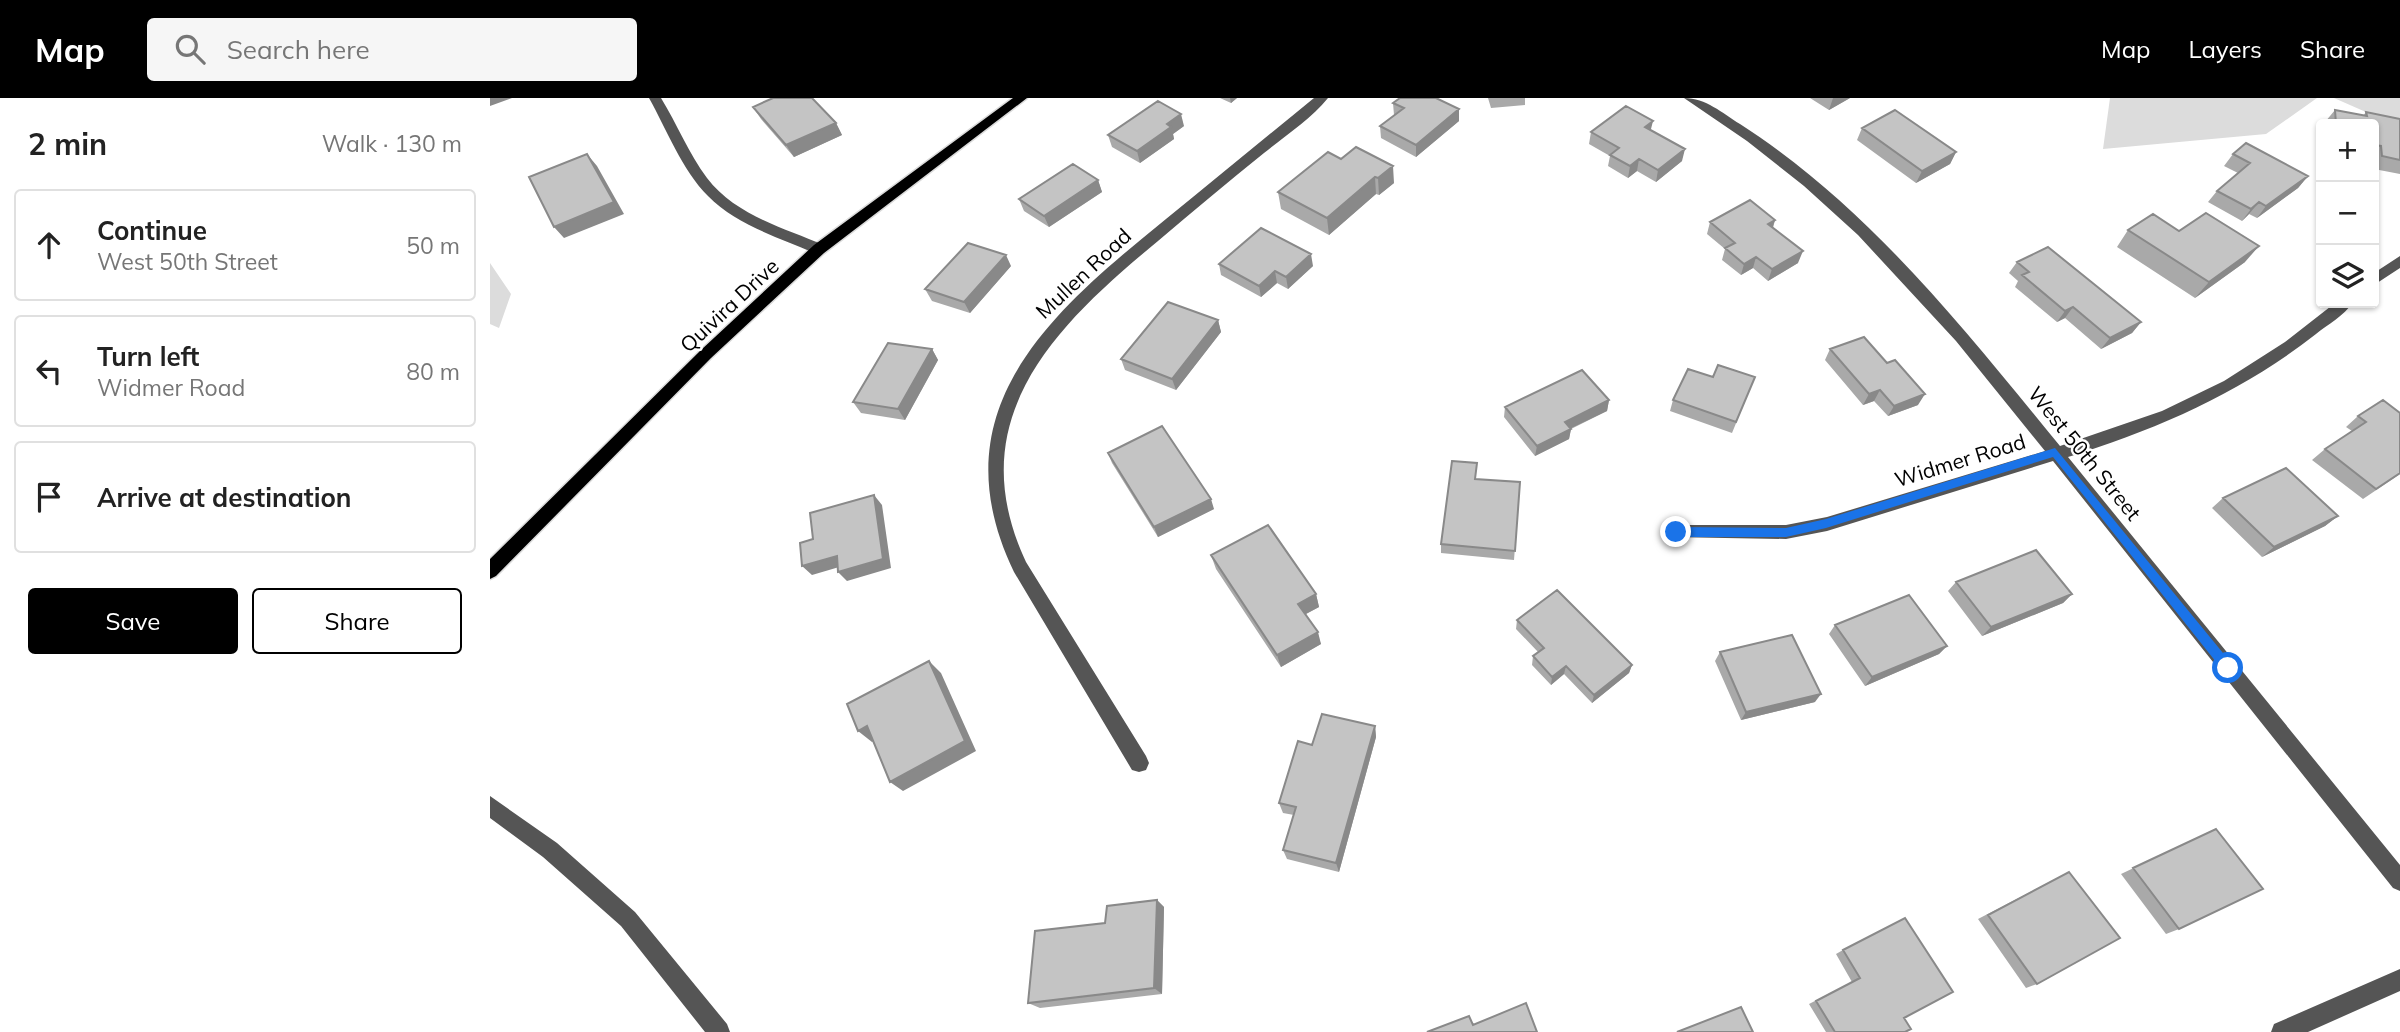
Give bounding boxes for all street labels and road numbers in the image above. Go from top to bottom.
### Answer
street label: Mullen Road [1030,222,1136,324]
street label: Quivira Drive [674,253,784,357]
street label: West 50th Street [2023,381,2147,525]
street label: Widmer Road [1891,428,2029,492]

